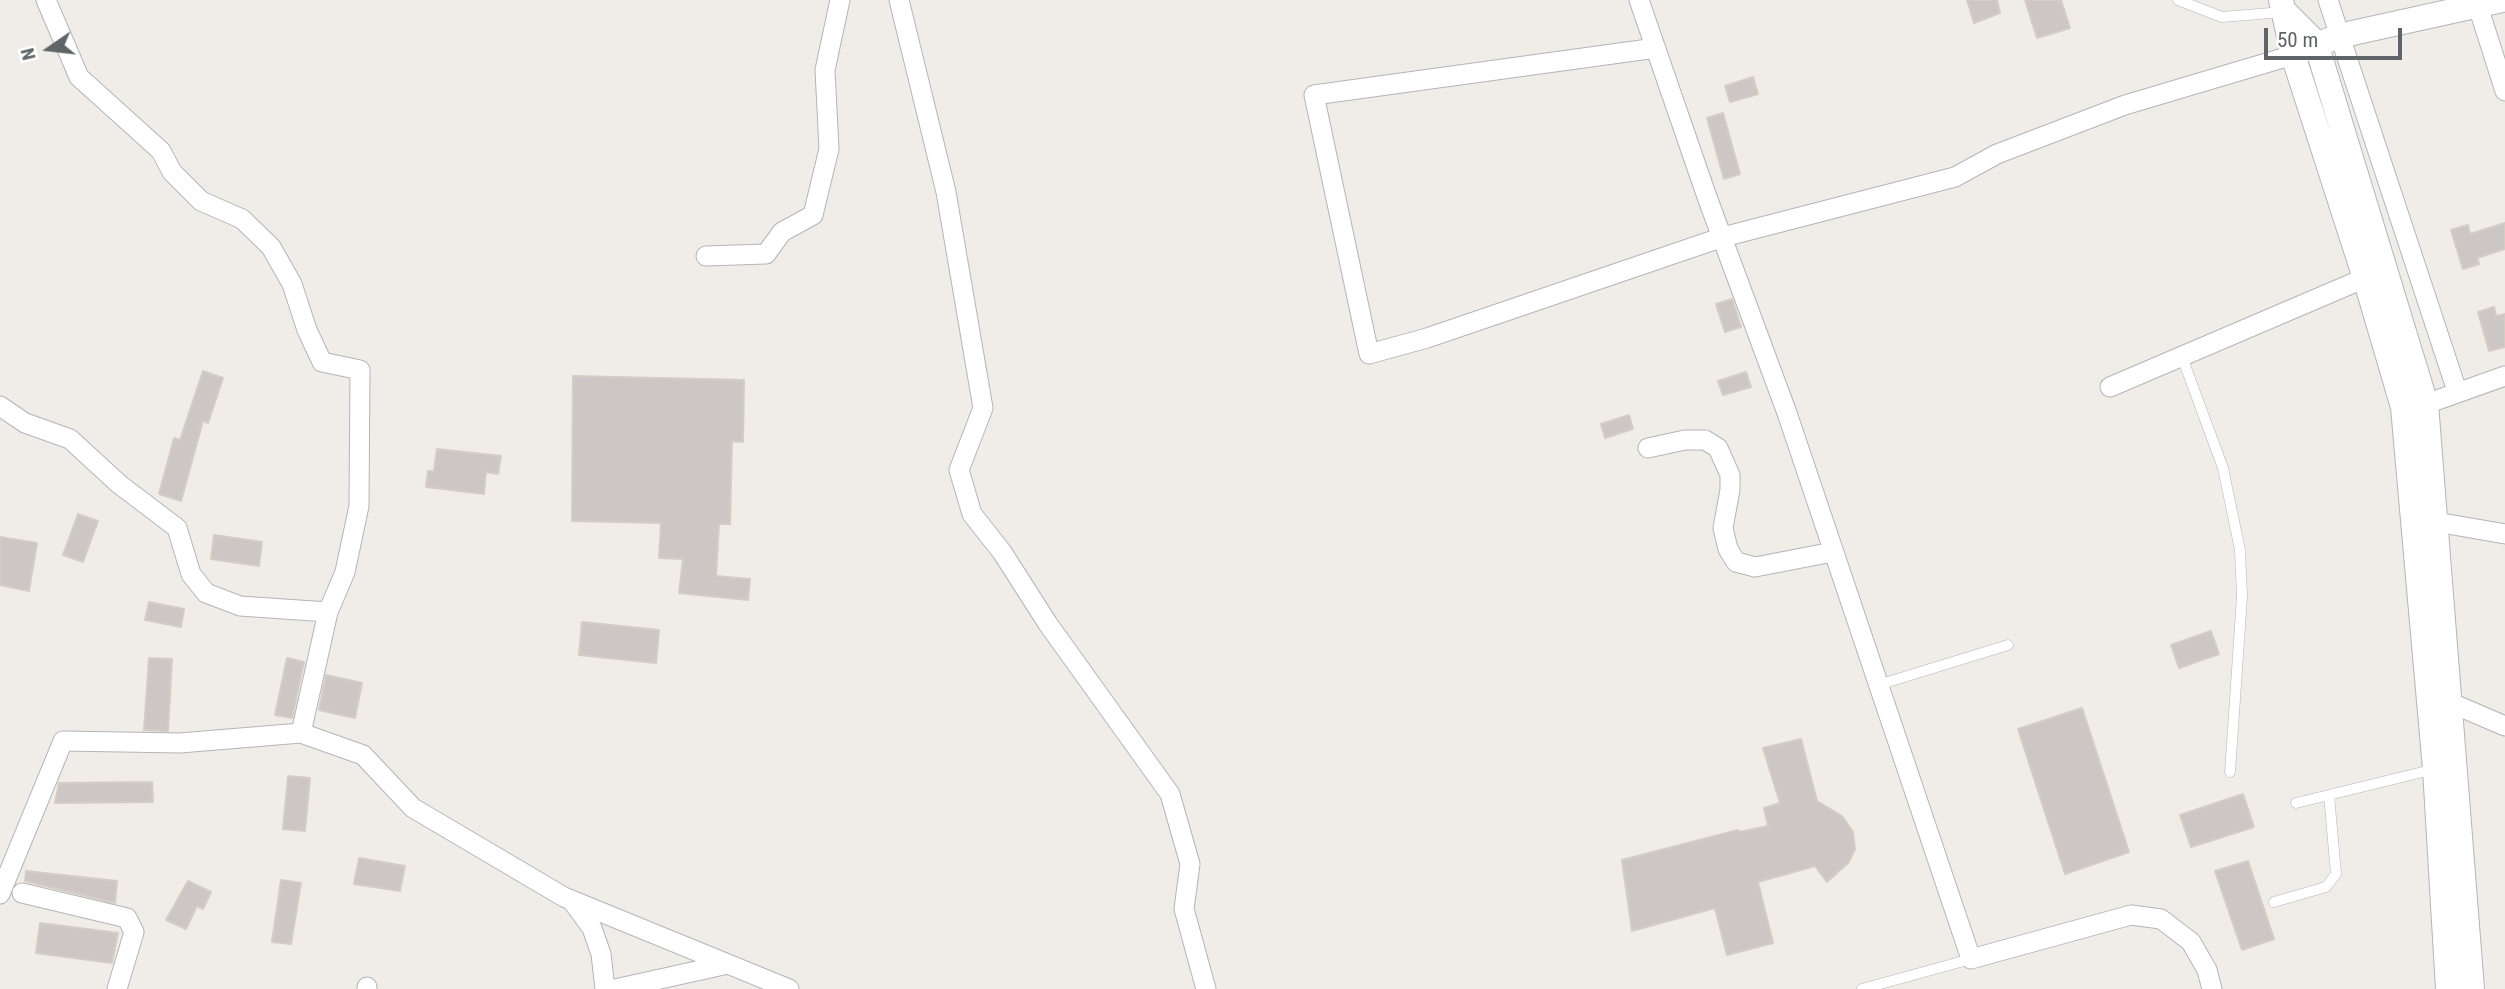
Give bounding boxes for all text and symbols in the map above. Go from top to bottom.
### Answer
north arrow [14,14,84,84]
scale bar [2267,14,2405,58]
text: 50 m [2277,28,2318,52]
text: N [16,46,41,63]

